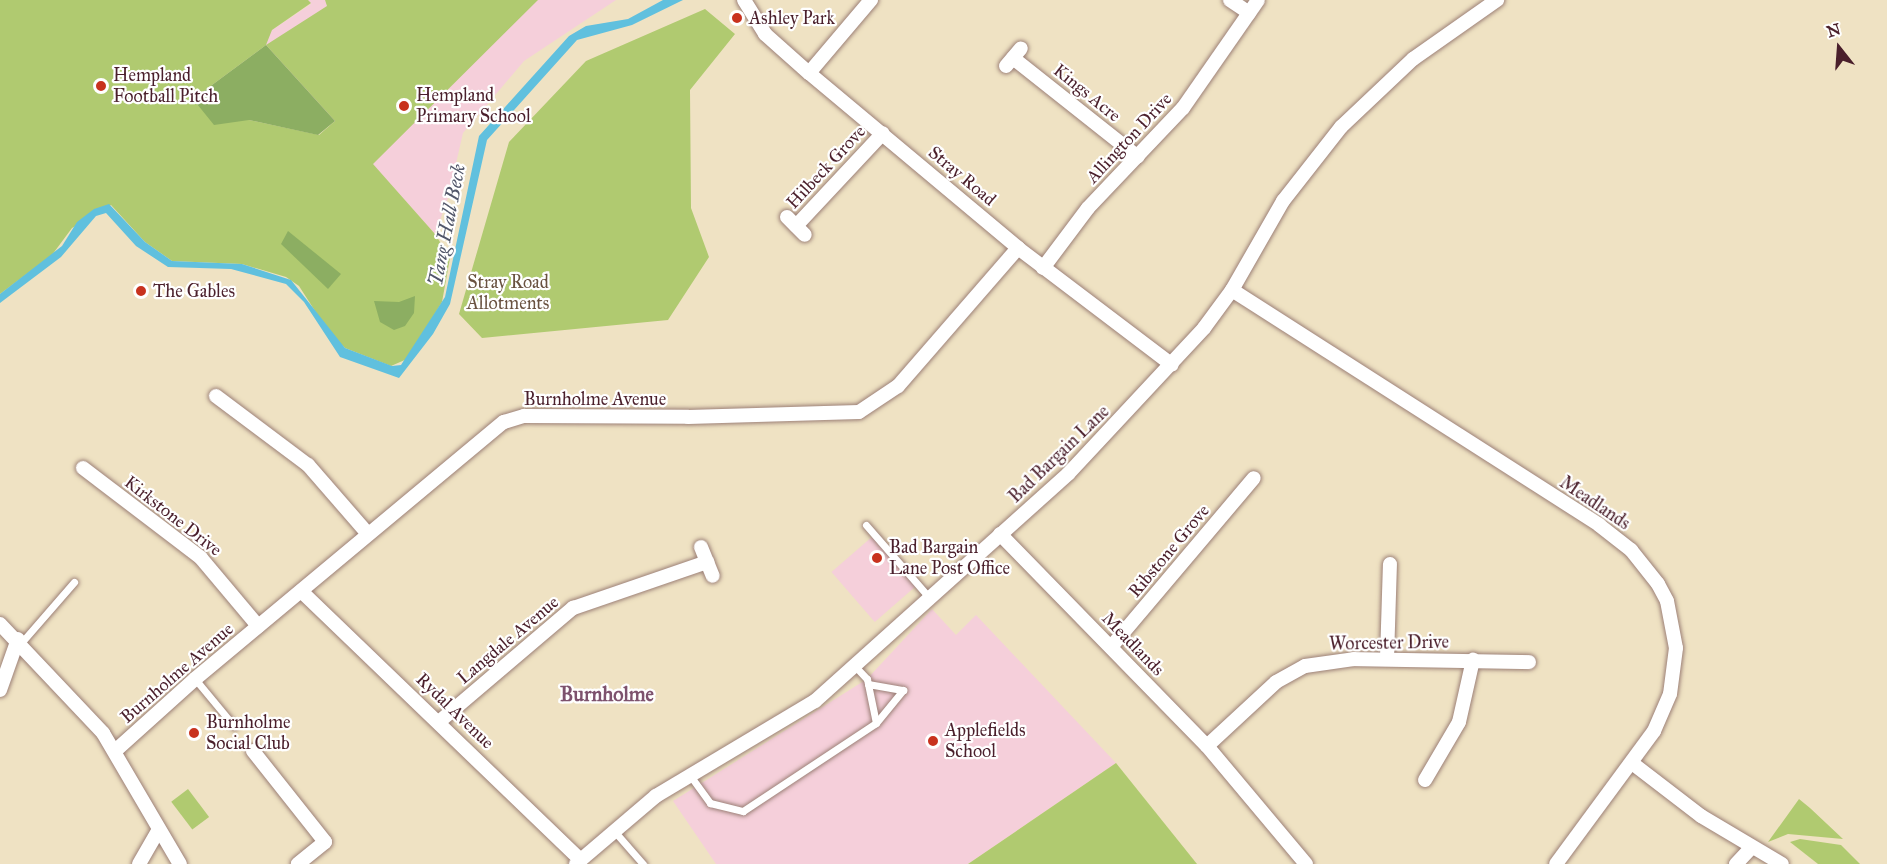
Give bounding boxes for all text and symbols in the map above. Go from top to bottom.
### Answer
place label: Ashley Park [749,7,835,29]
marker: Ashley Park [730,11,744,25]
north arrow [1809,18,1869,78]
text: N [1824,19,1843,41]
street label: Kings Acre [1049,59,1125,127]
place label: Hempland Football Pitch [113,65,218,107]
marker: Hempland Football Pitch [94,79,108,93]
place label: Hempland Primary School [416,85,531,128]
street label: Allington Drive [1082,88,1176,188]
marker: Hempland Primary School [397,99,411,113]
street label: Hilbeck Grove [782,121,870,213]
street label: Stray Road [924,142,1000,210]
water label: Tang Hall Beck [423,162,471,288]
park label: Stray Road Allotments [467,272,549,314]
place label: The Gables [153,280,235,302]
marker: The Gables [134,284,148,298]
street label: Burnholme Avenue [524,388,666,410]
street label: Bad Bargain Lane [1004,401,1114,507]
street label: Kirkstone Drive [120,471,226,561]
street label: Meadlands [1556,472,1634,534]
street label: Ribstone Grove [1124,500,1214,602]
place label: Bad Bargain Lane Post Office [889,537,1010,580]
marker: Bad Bargain Lane Post Office [870,551,884,565]
street label: Langdale Avenue [453,591,563,689]
street label: Meadlands [1097,608,1169,680]
street label: Burnholme Avenue [116,618,238,728]
street label: Worcester Drive [1329,631,1449,655]
street label: Rydal Avenue [412,669,498,753]
district label: Burnholme [560,682,654,706]
place label: Burnholme Social Club [206,712,290,754]
place label: Applefields School [945,720,1026,762]
marker: Burnholme Social Club [187,726,201,740]
marker: Applefields School [926,734,940,748]

